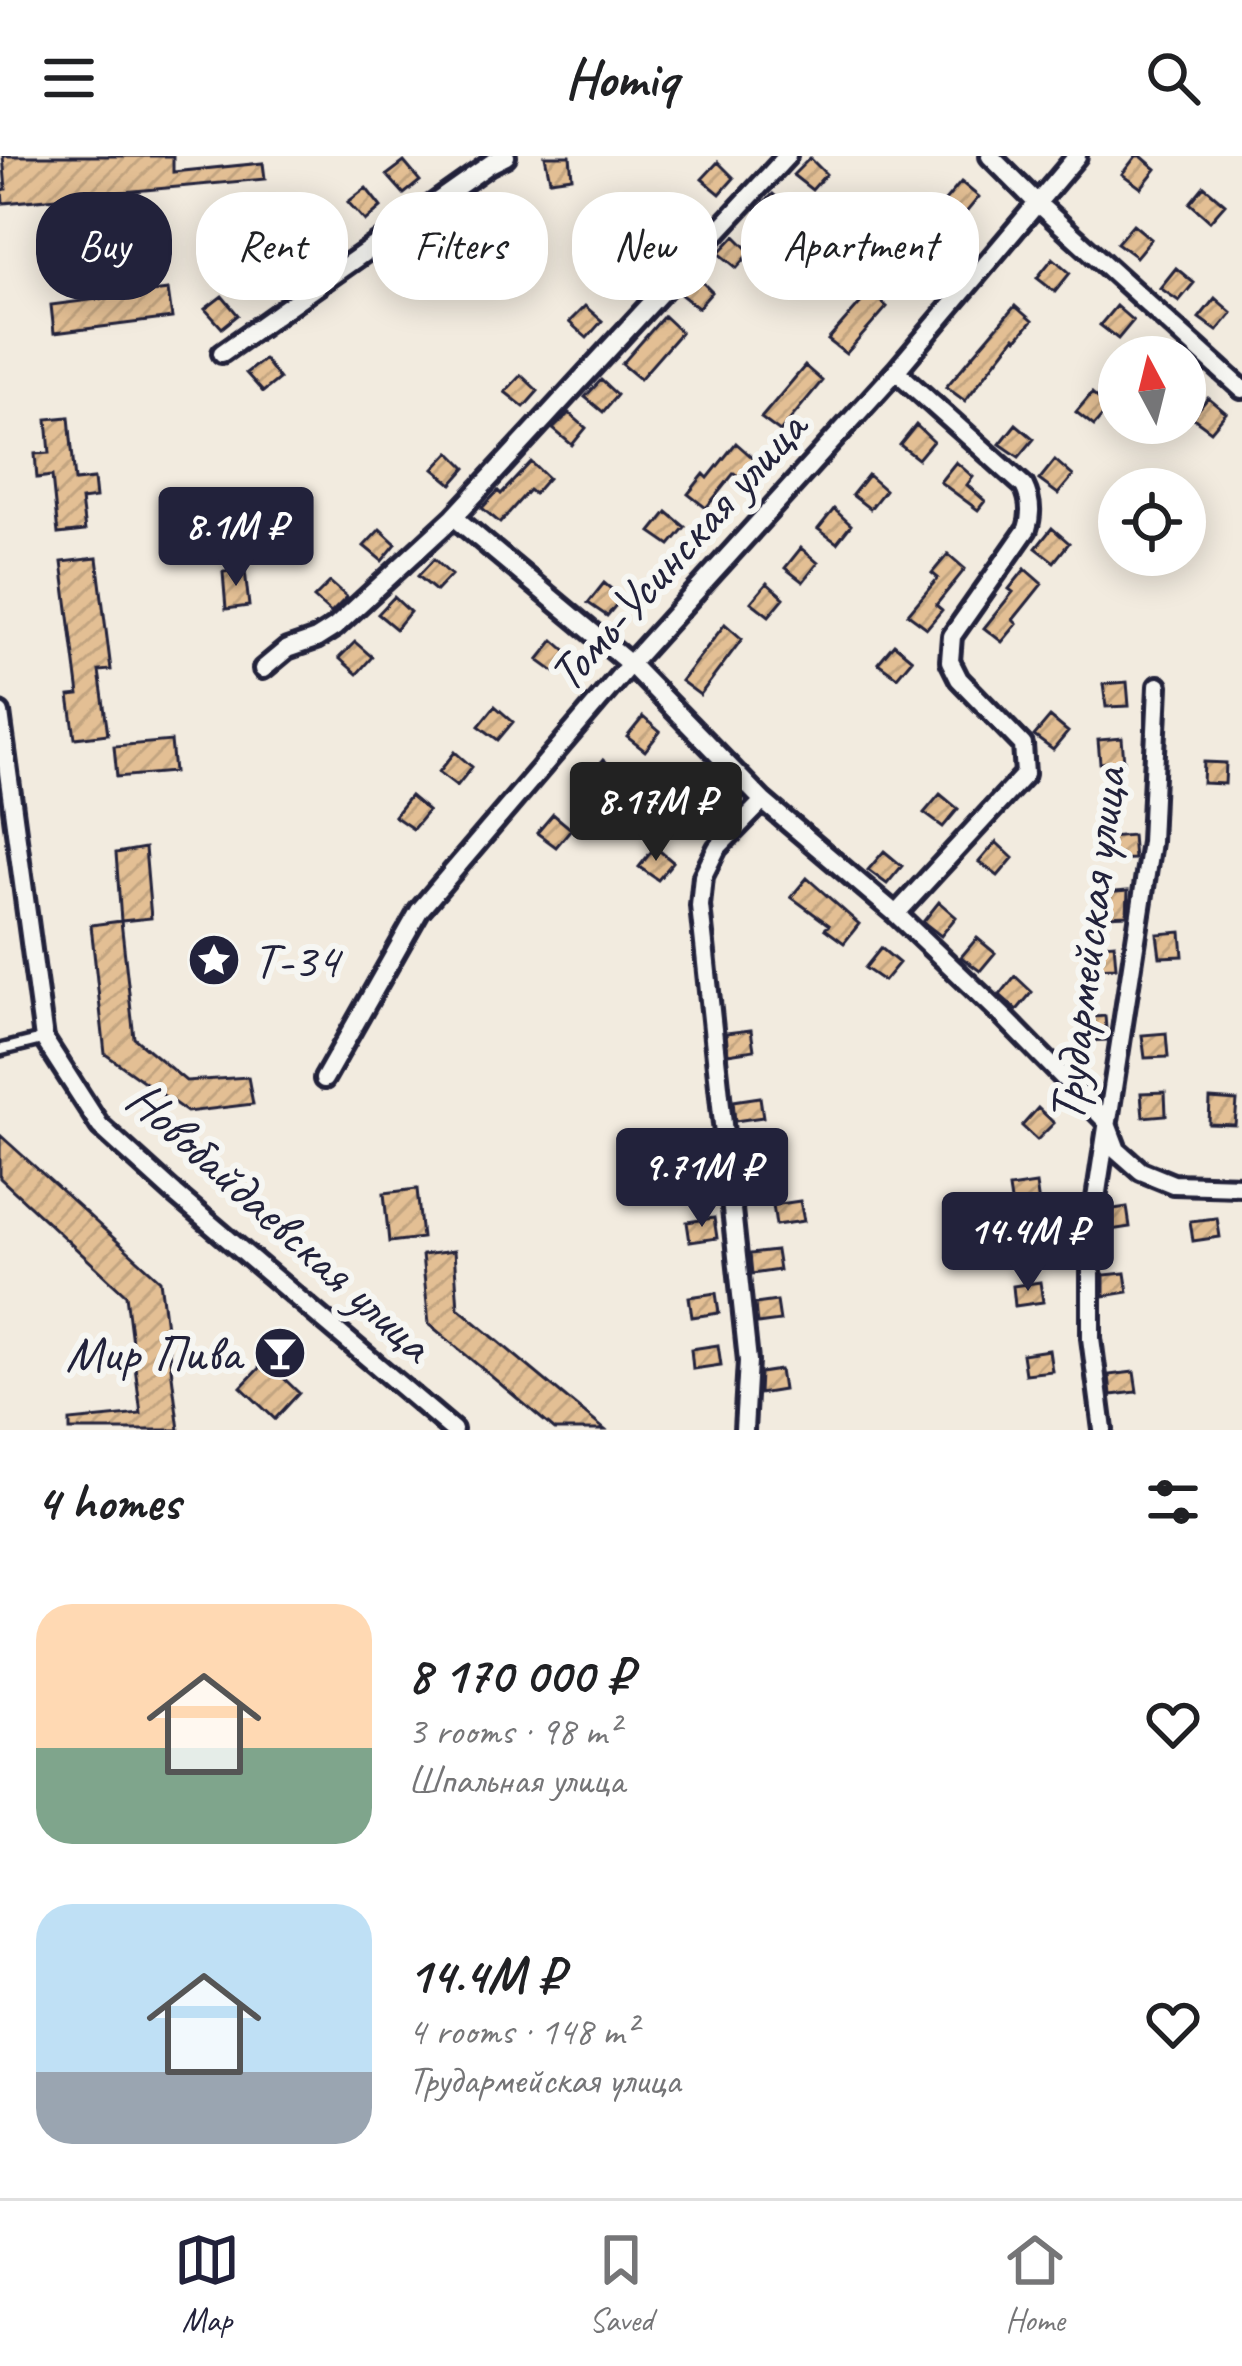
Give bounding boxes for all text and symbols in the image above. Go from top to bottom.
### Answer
text: Homiq [565,44,677,112]
icon: menu [36,45,102,111]
icon: search [1140,45,1206,111]
chip: Buy [36,192,172,300]
chip: Rent [196,192,348,300]
chip: Filters [372,192,548,300]
chip: New [572,192,717,300]
chip: Apartment [741,192,979,300]
north arrow [1098,336,1206,444]
map controls [1098,336,1206,576]
street label: Томь-Усинская улица [534,394,823,705]
button: locate [1098,468,1206,576]
pin: 8.1M ₽ [138,487,334,589]
text: 8.1M ₽ [186,501,286,550]
street label: Трудармейская улица [1034,761,1141,1126]
pin: 8.17M ₽ [545,762,767,864]
text: 8.17M ₽ [597,776,715,825]
place label: T-34 [253,928,344,992]
place icon: T-34 [186,932,242,988]
street label: Новобайдаевская улица [114,1067,449,1378]
pin: 9.71M ₽ [591,1128,813,1230]
text: 9.71M ₽ [643,1142,761,1191]
pin: 14.4M ₽ [917,1192,1139,1294]
text: 14.4M ₽ [969,1206,1087,1255]
place label: Мир Пива [65,1321,245,1385]
bar icon: Мир Пива [252,1325,308,1381]
icon: filters [1140,1469,1206,1535]
text: 4 homes [36,1470,180,1534]
text: 8 170 000 ₽ [408,1643,632,1707]
icon: home [132,1652,276,1796]
icon: heart [1140,1691,1206,1757]
text: 3 rooms · 98 m² [408,1707,619,1756]
text: Шпальная улица [408,1756,625,1805]
text: 14.4M ₽ [408,1943,563,2007]
icon: home [132,1952,276,2096]
icon: heart [1140,1991,1206,2057]
text: 4 rooms · 148 m² [408,2007,636,2056]
text: Трудармейская улица [408,2056,681,2105]
tab: Map [174,2227,240,2341]
tab: Saved [588,2227,654,2341]
tab: Home [1002,2227,1068,2341]

